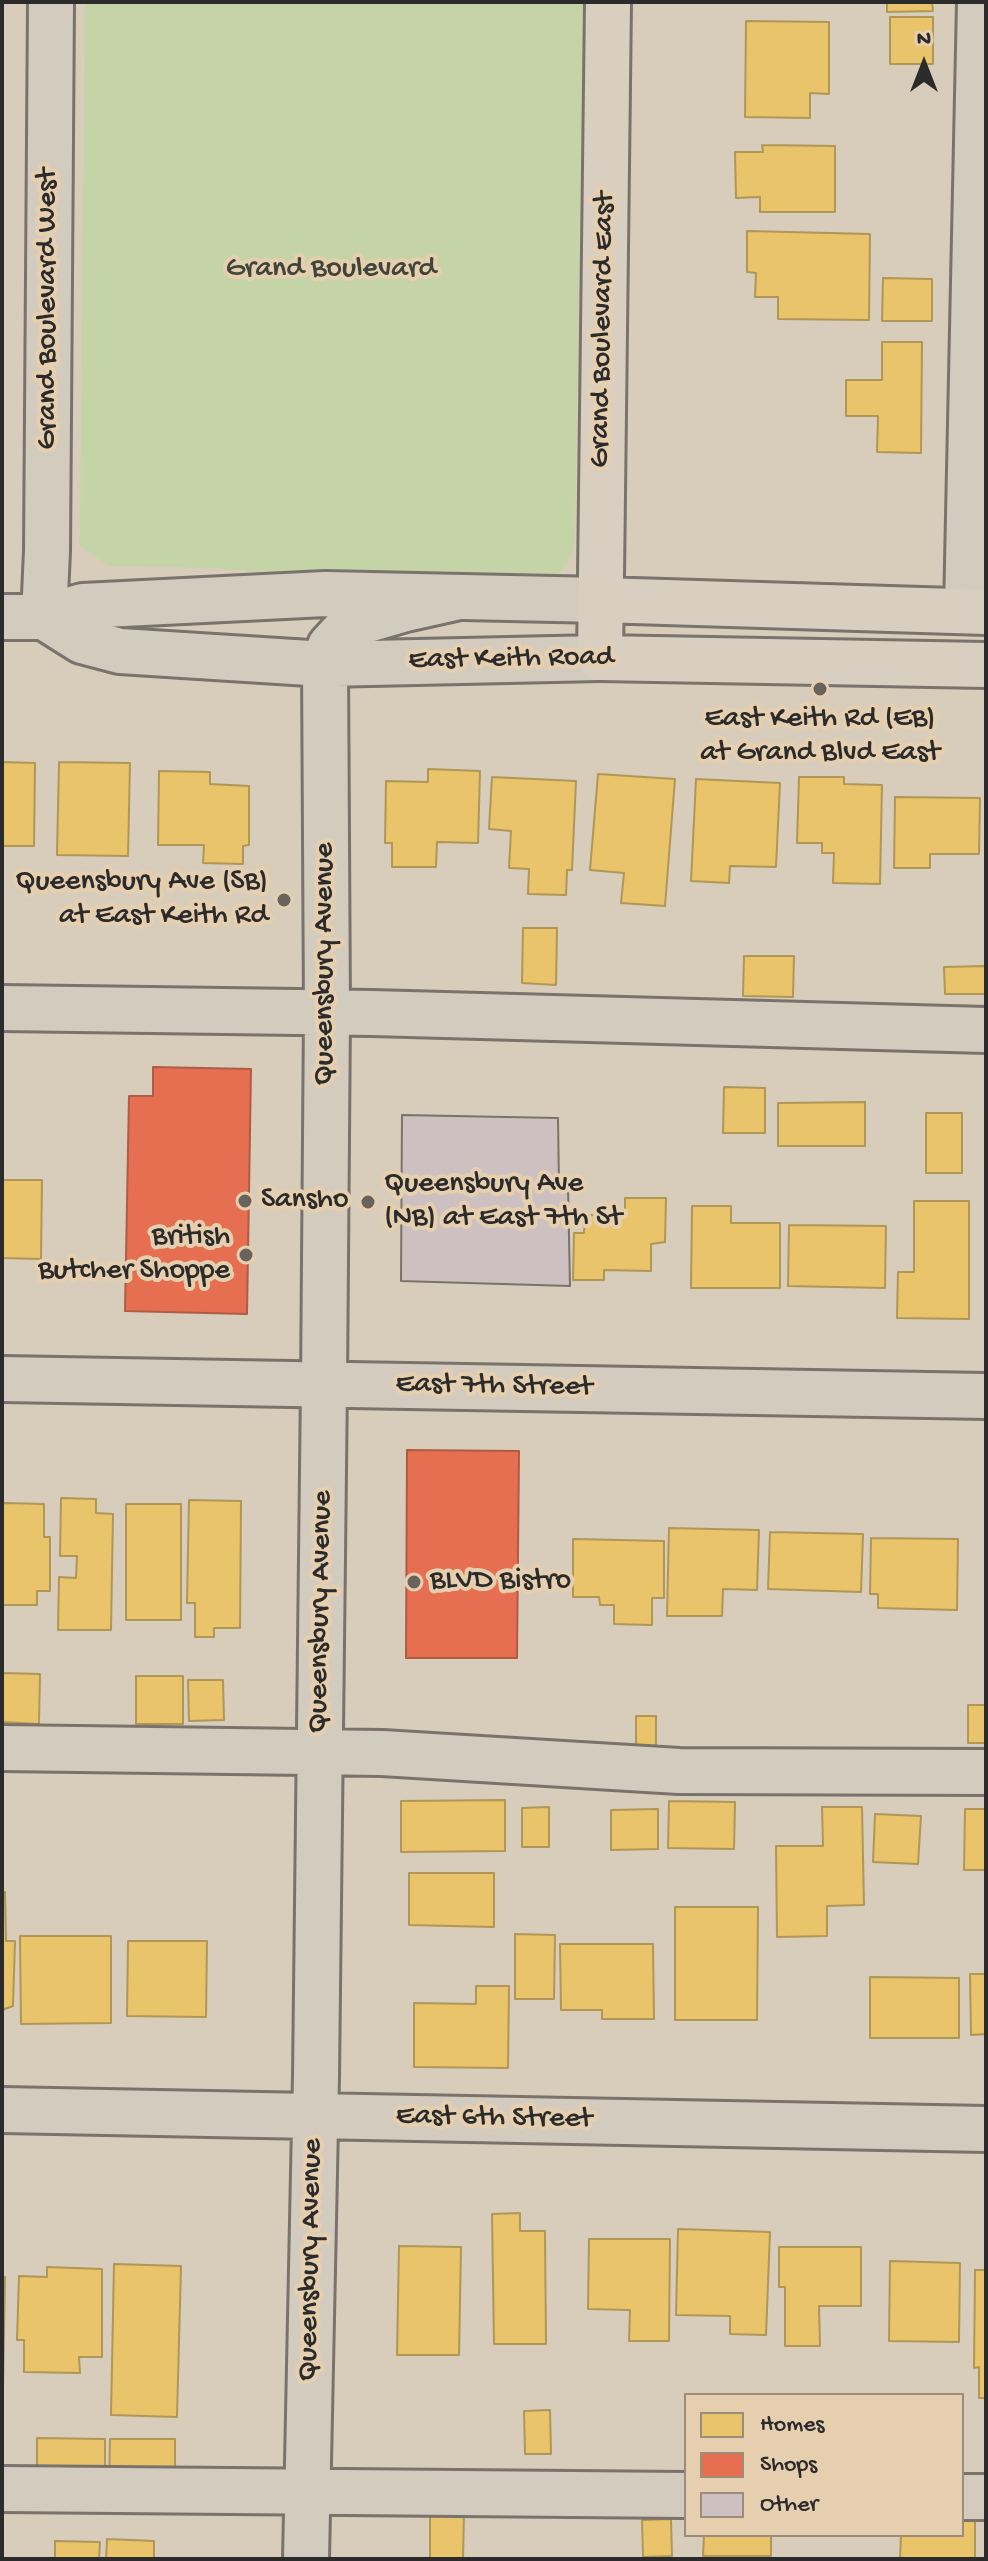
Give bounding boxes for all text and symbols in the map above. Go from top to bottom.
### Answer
north arrow [884,24,964,104]
text: N [917,27,931,53]
street label: Grand Boulevard West [31,168,67,450]
street label: Grand Boulevard East [584,192,624,468]
park label: Grand Boulevard [226,252,436,288]
street label: East Keith Road [408,640,614,680]
marker: East Keith Rd (EB) at Grand Blvd East [811,680,829,698]
place label: East Keith Rd (EB) at Grand Blvd East [700,702,940,772]
street label: Queensbury Avenue [308,842,344,1086]
place label: Queensbury Ave (SB) at East Keith Rd [15,865,268,936]
marker: Queensbury Ave (SB) at East Keith Rd [275,891,293,909]
place label: Queensbury Ave (NB) at East 7th St [384,1167,622,1238]
place label: Sansho [261,1183,349,1219]
marker: Sansho [236,1192,254,1210]
marker: Queensbury Ave (NB) at East 7th St [359,1193,377,1211]
place label: British Butcher Shoppe [38,1220,230,1290]
marker: British Butcher Shoppe [237,1246,255,1264]
street label: East 7th Street [395,1367,593,1407]
street label: Queensbury Avenue [302,1490,342,1734]
place label: BLVD Bistro [430,1564,571,1600]
marker: BLVD Bistro [405,1573,423,1591]
street label: East 6th Street [395,2099,593,2139]
street label: Queensbury Avenue [292,2138,332,2382]
legend [684,2393,964,2537]
text: Homes [760,2411,824,2440]
text: Shops [760,2451,817,2480]
text: Other [760,2491,818,2520]

